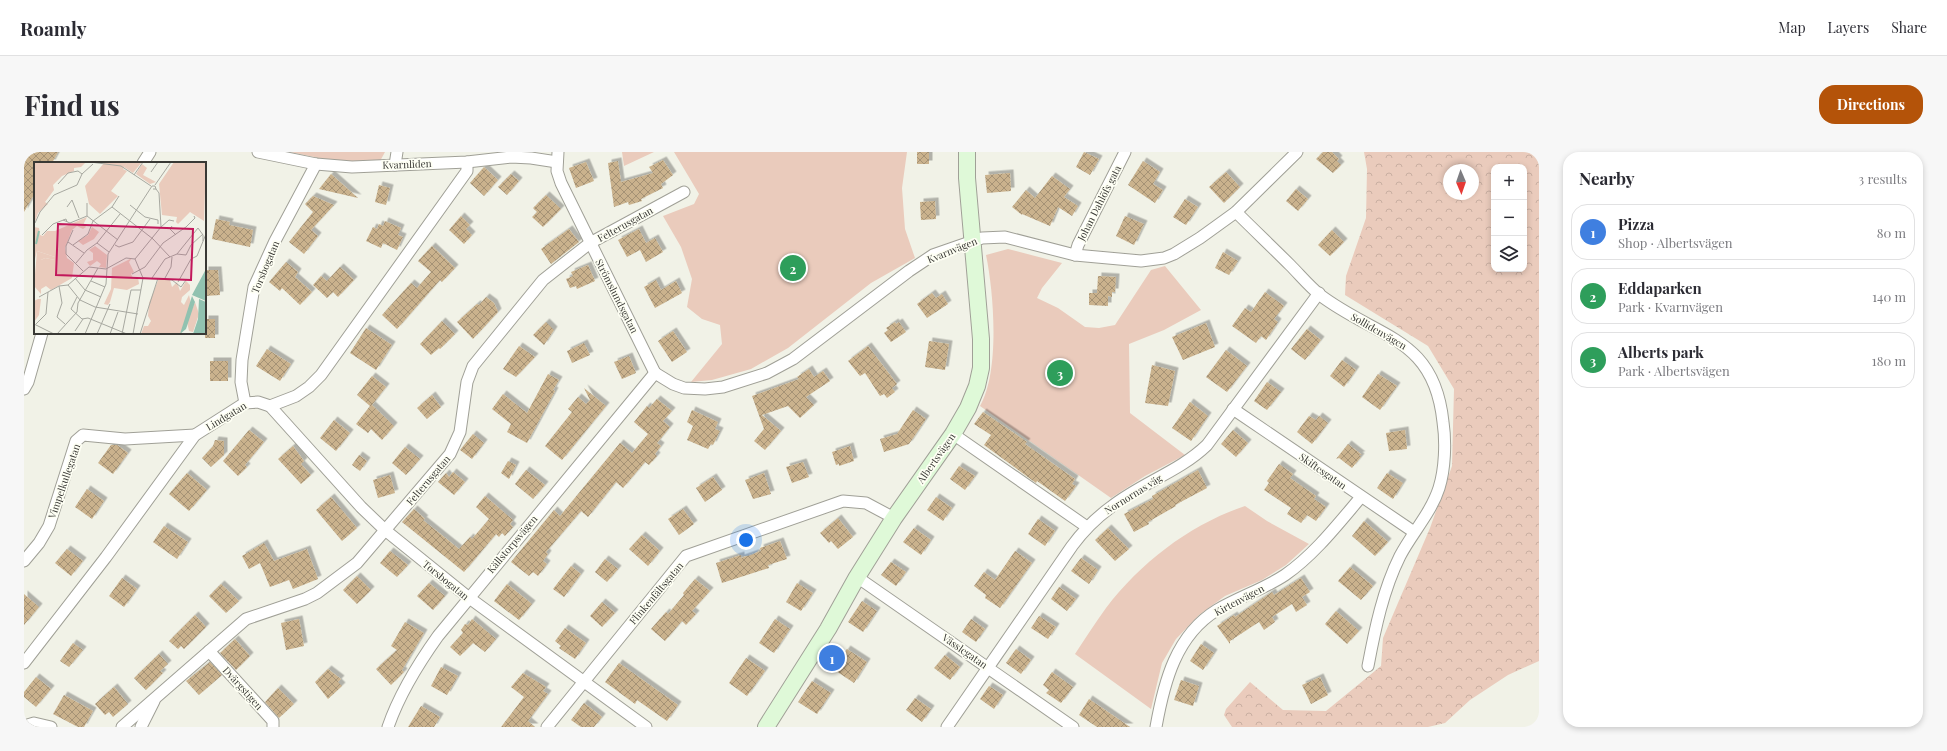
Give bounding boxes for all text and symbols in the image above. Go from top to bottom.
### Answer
text: Roamly [20,15,87,41]
text: Map [1778,18,1806,37]
text: Layers [1828,18,1869,37]
text: Share [1891,18,1927,37]
button: Directions [1819,85,1923,124]
text: Find us [24,86,120,123]
street label: Kvarnliden [382,156,432,172]
inset map [34,162,206,334]
street label: Johan Dahlöfs gata [1073,163,1124,244]
north arrow [1443,164,1479,200]
map controls [1491,164,1527,272]
button: + [1491,164,1527,200]
text: Nearby [1579,167,1634,189]
text: 3 results [1858,170,1907,187]
button: − [1491,200,1527,236]
street label: Felterusgatan [595,203,655,245]
text: Pizza [1618,214,1654,234]
text: 1 [1591,224,1595,241]
text: 80 m [1877,224,1906,241]
street label: Kvarnvägen [925,234,979,266]
text: Shop · Albertsvägen [1618,234,1733,251]
button: layers [1491,236,1527,272]
street label: Torsbogatan [248,238,282,295]
pin: 2 [780,253,806,283]
street label: Strömslundsgatan [592,256,642,336]
text: Eddaparken [1618,278,1702,298]
text: 2 [1590,288,1596,305]
text: 140 m [1872,288,1906,305]
text: Park · Kvarnvägen [1618,298,1723,315]
street label: Sollidenvägen [1349,309,1409,353]
text: Alberts park [1618,342,1704,362]
text: 3 [1590,352,1596,369]
text: 180 m [1872,352,1906,369]
pin: 3 [1047,358,1073,388]
text: Park · Albertsvägen [1618,362,1730,379]
street label: Lindgatan [203,398,249,434]
street label: Albertsvägen [913,430,958,487]
street label: Vimpelkullegatan [44,442,83,521]
street label: Skiftesgatan [1297,450,1350,492]
street label: Felterusgatan [403,452,453,508]
street label: Nornornas väg [1102,470,1165,517]
street label: Källstorpsvägen [484,512,540,576]
your location [736,530,756,550]
street label: Torsbogatan [420,557,472,603]
street label: Flinkenfältsgatan [626,559,686,627]
street label: Kirtenvägen [1212,581,1266,619]
street label: Vässlegatan [939,630,990,672]
pin: 1 [819,643,845,673]
street label: Dvärgstigen [220,663,266,713]

